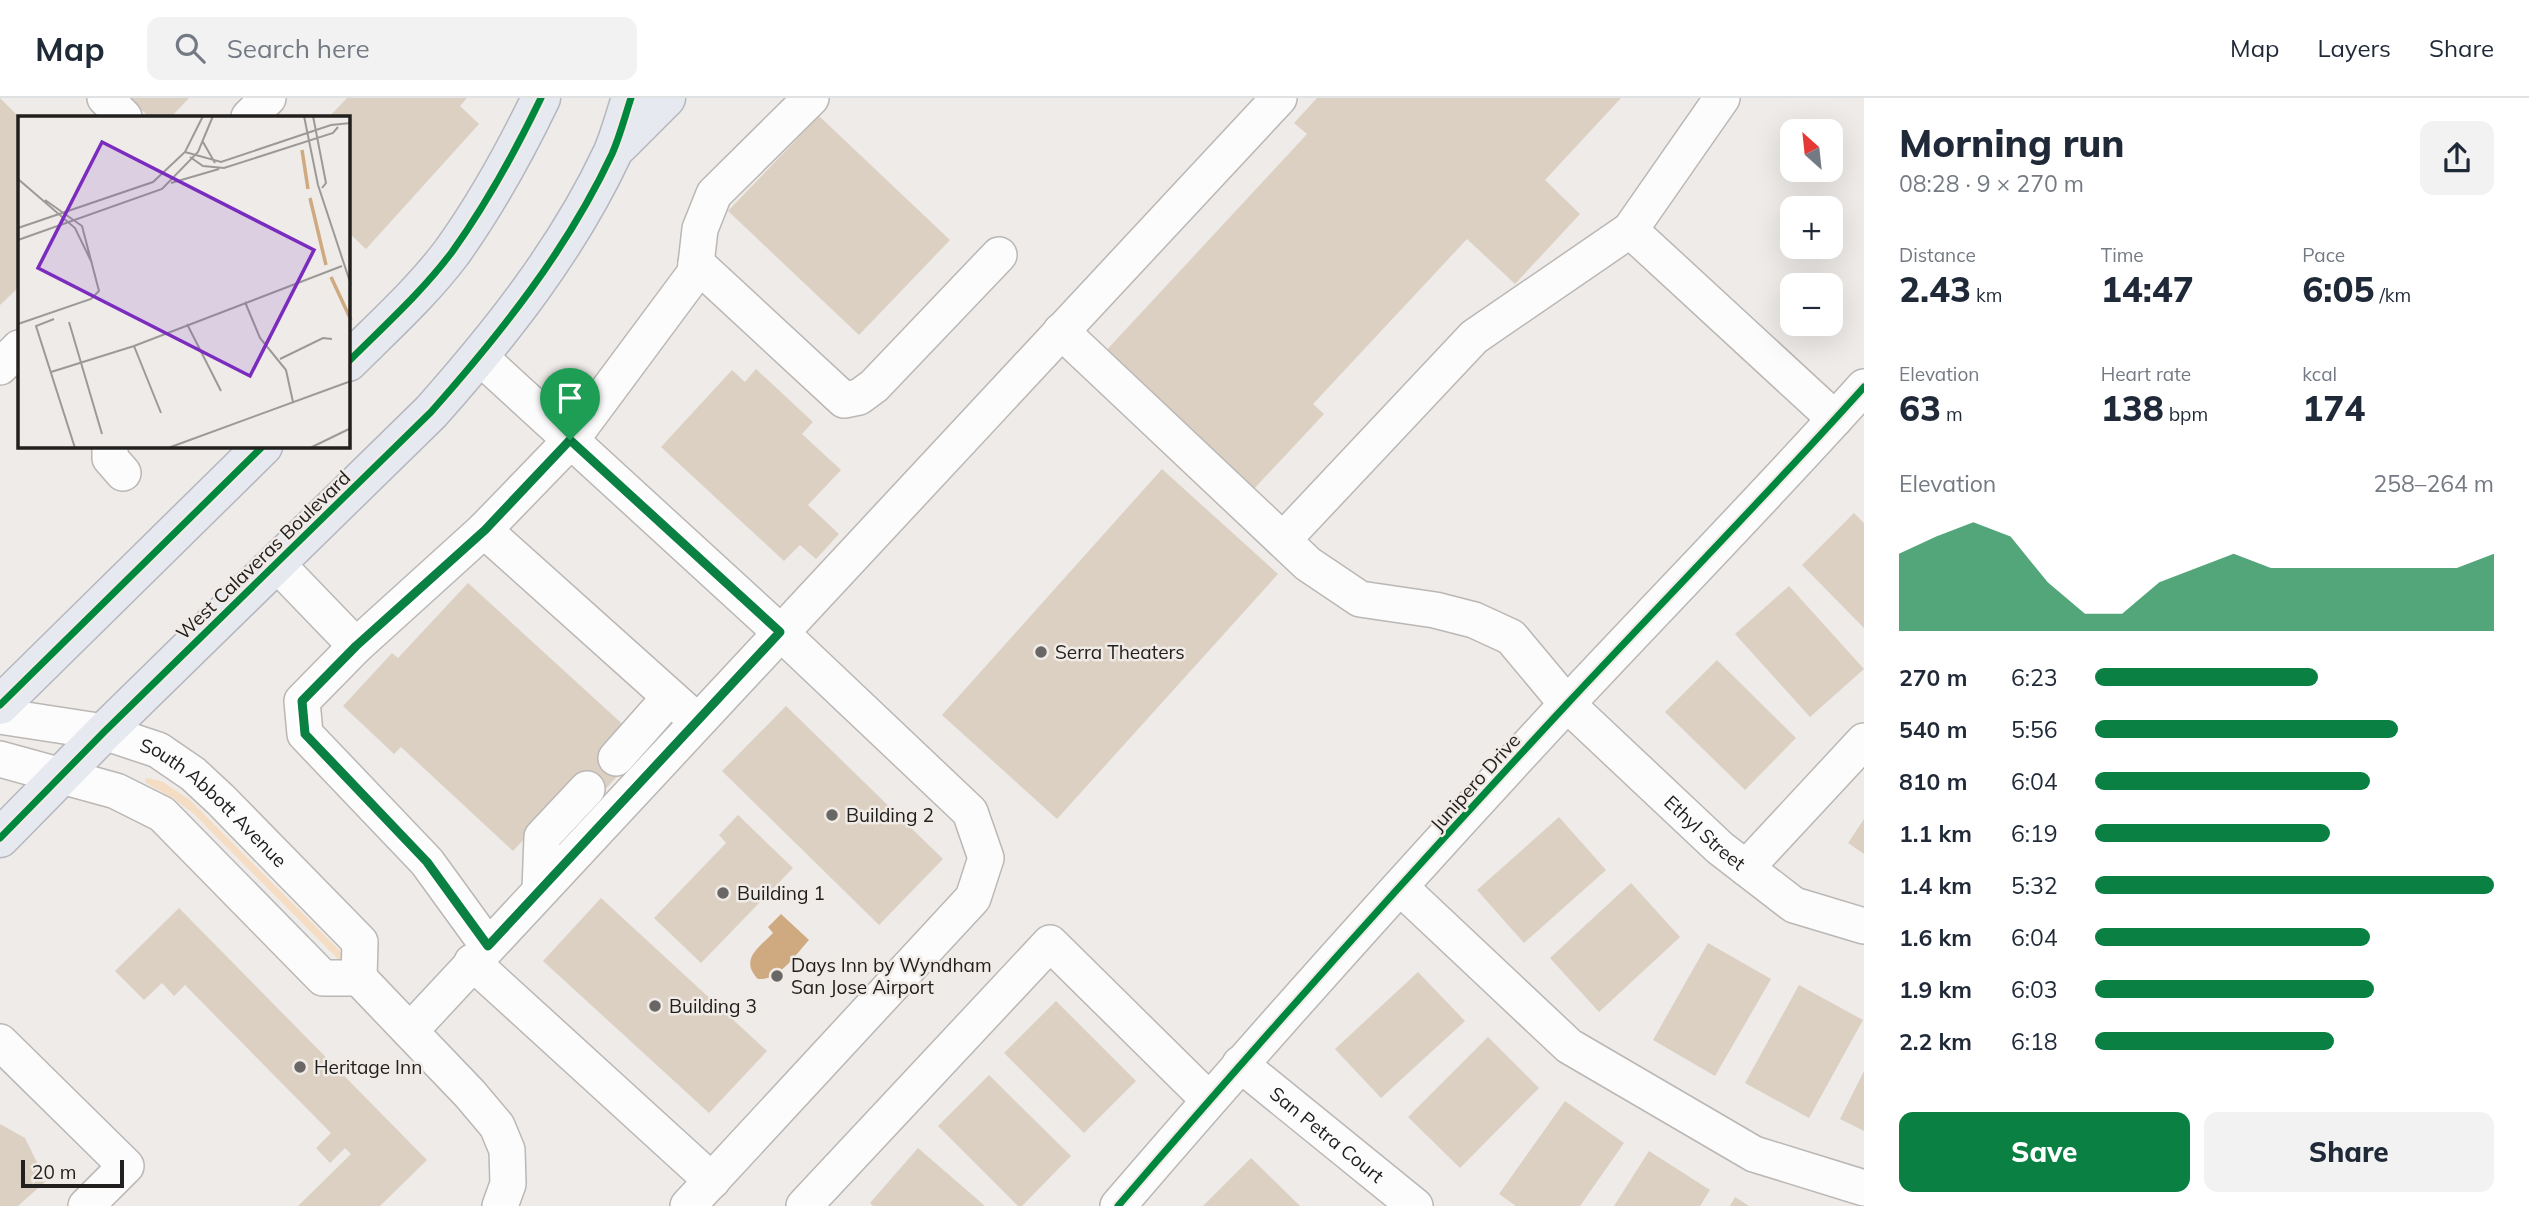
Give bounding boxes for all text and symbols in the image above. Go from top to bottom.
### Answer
search box [147,17,637,80]
text: Map [35,28,105,69]
icon: search [171,29,209,67]
text: Search here [227,32,370,65]
text: Map [2230,33,2279,63]
text: Layers [2317,33,2391,63]
text: Share [2429,33,2494,63]
inset map [18,116,350,448]
north arrow [1780,119,1843,182]
map controls [1780,119,1843,336]
text: Morning run [1899,119,2125,167]
button: share [2420,121,2494,195]
text: 08:28 · 9 × 270 m [1899,169,2084,198]
button: + [1780,196,1843,259]
text: Distance [1899,243,1976,267]
text: Time [2101,243,2144,267]
text: Pace [2302,243,2345,267]
text: 2.43 [1899,267,1971,311]
text: 14:47 [2101,267,2194,311]
text: 6:05 [2302,267,2374,311]
button: − [1780,273,1843,336]
text: km [1971,283,2003,307]
text: /km [2374,283,2411,307]
text: Elevation [1899,362,1979,386]
text: Heart rate [2101,362,2191,386]
text: kcal [2302,362,2337,386]
pin [540,368,600,440]
icon: arrive [551,379,589,417]
text: 63 [1899,386,1941,430]
text: 138 [2101,386,2164,430]
text: 174 [2302,386,2365,430]
text: m [1941,402,1963,426]
text: bpm [2164,402,2208,426]
street label: West Calaveras Boulevard [171,465,355,645]
text: Elevation [1899,469,1996,498]
text: 258–264 m [2373,469,2494,498]
place label: Serra Theaters [1055,640,1185,664]
marker: Serra Theaters [1033,644,1049,660]
text: 270 m [1899,663,1967,692]
text: 6:23 [2011,663,2058,692]
text: 540 m [1899,715,1967,744]
text: 5:56 [2011,715,2058,744]
street label: Junipero Drive [1425,728,1525,836]
street label: South Abbott Avenue [137,733,292,872]
text: 810 m [1899,767,1967,796]
text: 6:04 [2011,767,2058,796]
street label: Ethyl Street [1659,790,1751,875]
place label: Building 2 [846,803,934,827]
marker: Building 2 [824,807,840,823]
text: 1.1 km [1899,819,1972,848]
text: 6:19 [2011,819,2058,848]
text: 1.4 km [1899,871,1972,900]
text: 5:32 [2011,871,2058,900]
place label: Building 1 [737,881,825,905]
marker: Building 1 [715,885,731,901]
text: 1.6 km [1899,923,1972,952]
text: 6:04 [2011,923,2058,952]
place label: Days Inn by Wyndham San Jose Airport [791,953,992,999]
marker: Days Inn by Wyndham San Jose Airport [769,968,785,984]
text: 1.9 km [1899,975,1972,1004]
text: 6:03 [2011,975,2058,1004]
place label: Building 3 [669,994,757,1018]
marker: Building 3 [647,998,663,1014]
text: 2.2 km [1899,1027,1972,1056]
text: 6:18 [2011,1027,2058,1056]
place label: Heritage Inn [314,1055,422,1079]
marker: Heritage Inn [292,1059,308,1075]
street label: San Petra Court [1265,1081,1389,1188]
button: Save [1899,1112,2190,1192]
button: Share [2204,1112,2494,1192]
scale bar [21,1157,124,1189]
text: 20 m [32,1160,76,1184]

